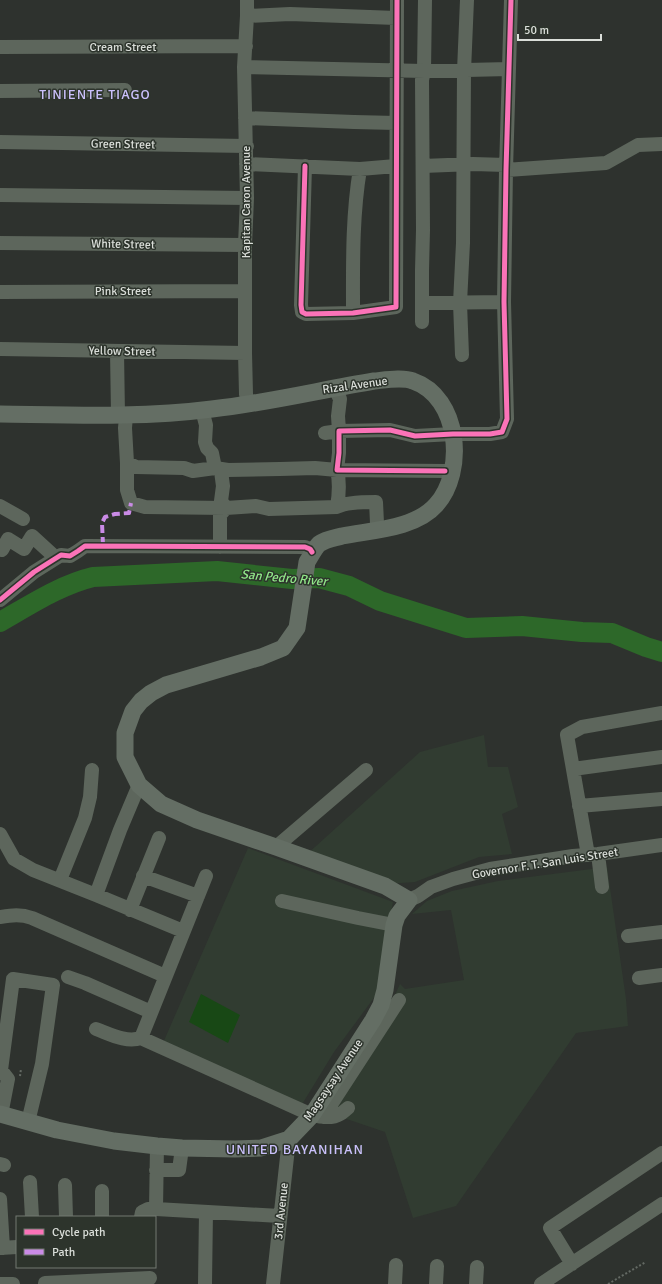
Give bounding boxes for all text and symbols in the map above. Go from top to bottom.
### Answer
scale bar [518,16,601,42]
text: 50 m [524,23,549,38]
street label: Cream Street [89,40,157,55]
district label: TINIENTE TIAGO [39,86,151,103]
street label: Green Street [91,136,155,153]
street label: Kapitan Caron Avenue [239,146,254,258]
street label: White Street [91,236,155,253]
street label: Pink Street [95,284,151,299]
street label: Yellow Street [88,343,156,360]
street label: Rizal Avenue [322,374,389,397]
water label: San Pedro River [240,566,330,590]
street label: Governor F. T. San Luis Street [471,845,619,882]
street label: Magsaysay Avenue [300,1036,366,1124]
district label: UNITED BAYANIHAN [226,1141,364,1158]
street label: 3rd Avenue [271,1182,292,1240]
legend [16,1216,156,1268]
text: Cycle path [52,1225,105,1240]
text: Path [52,1245,75,1260]

